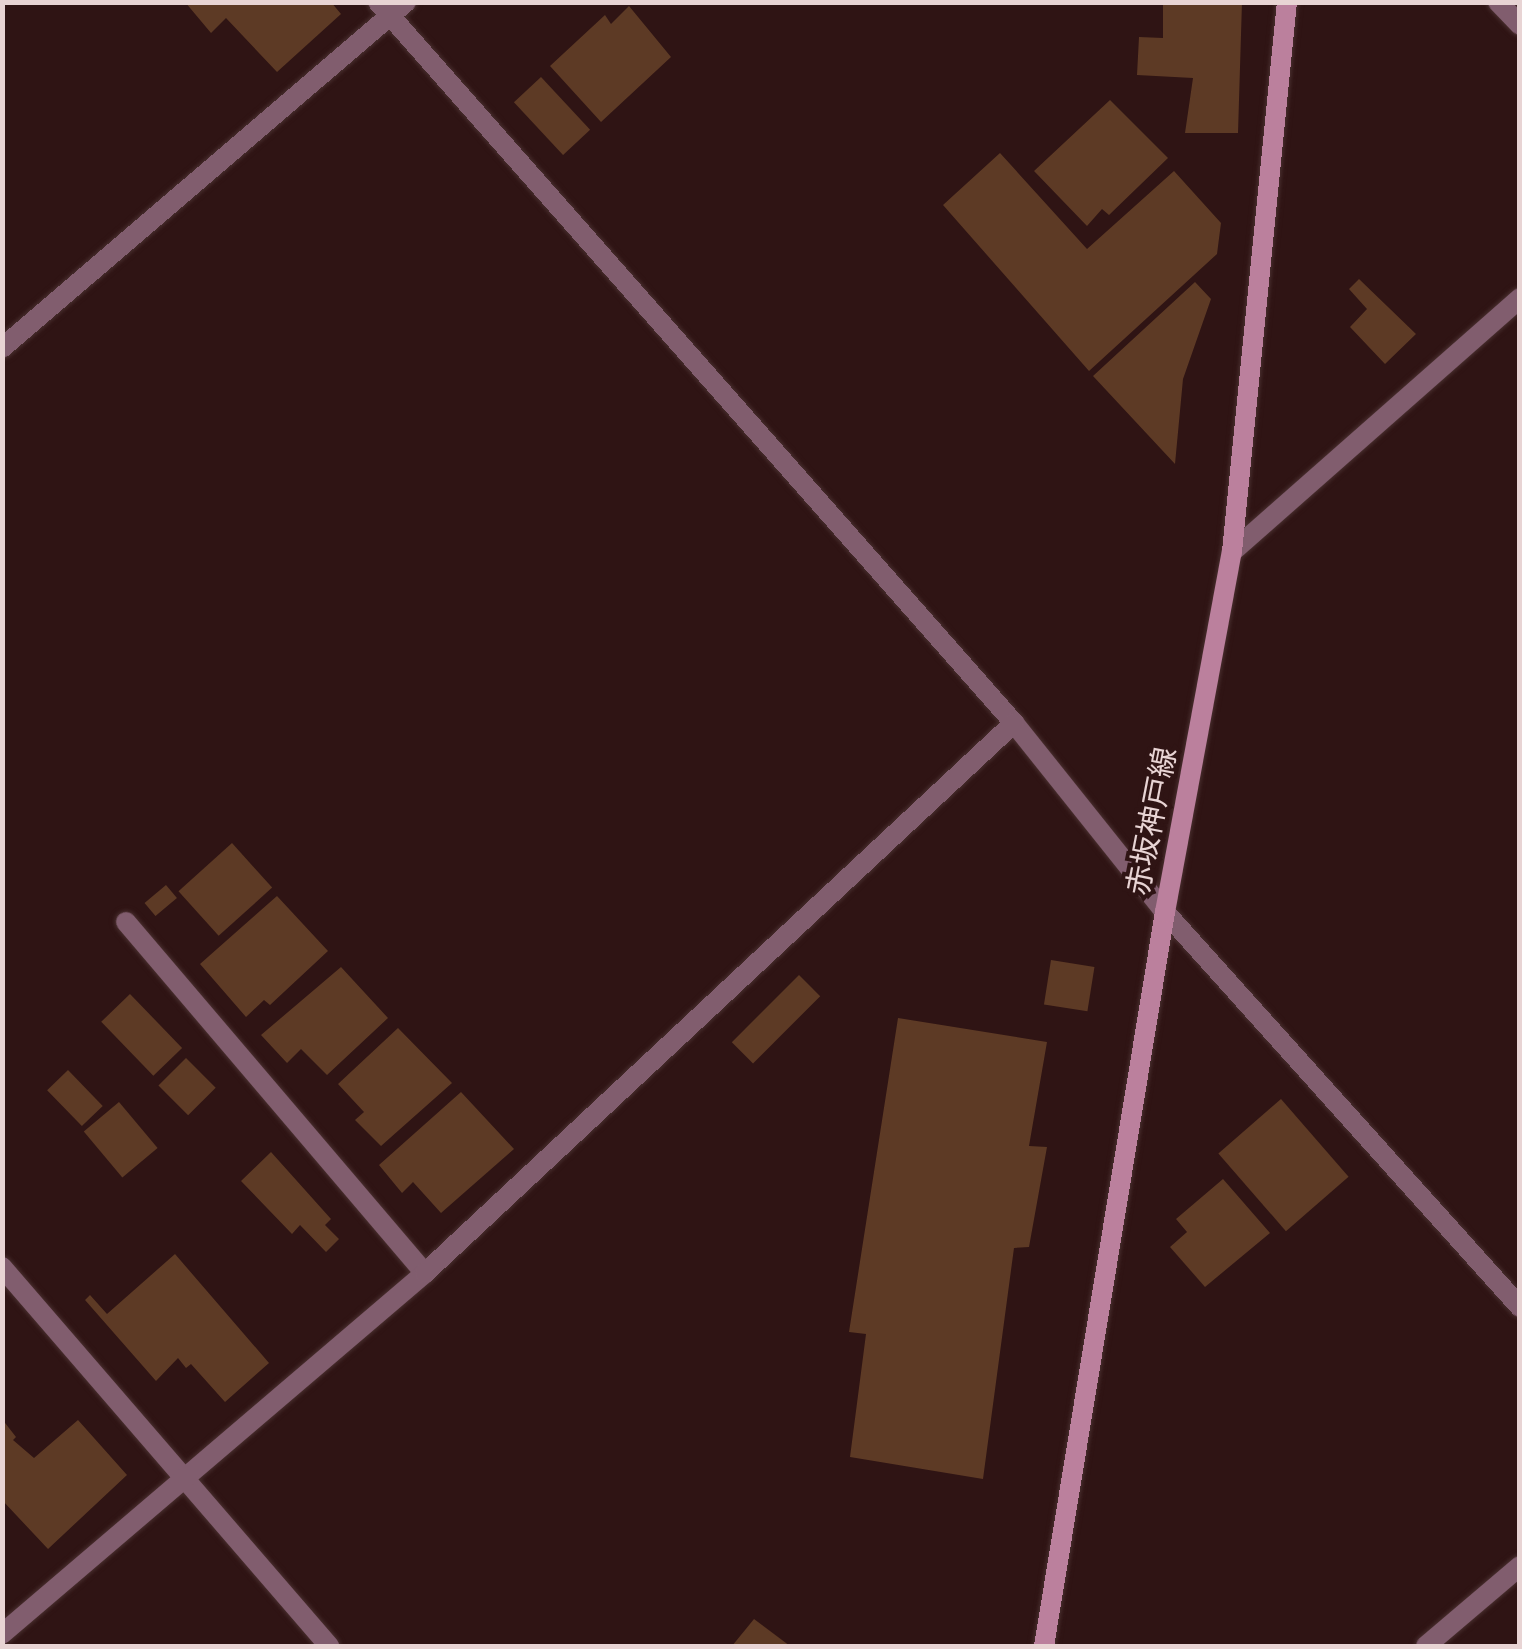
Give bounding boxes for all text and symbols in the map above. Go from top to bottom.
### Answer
street label: 赤坂神戸線 [1119,744,1183,898]

